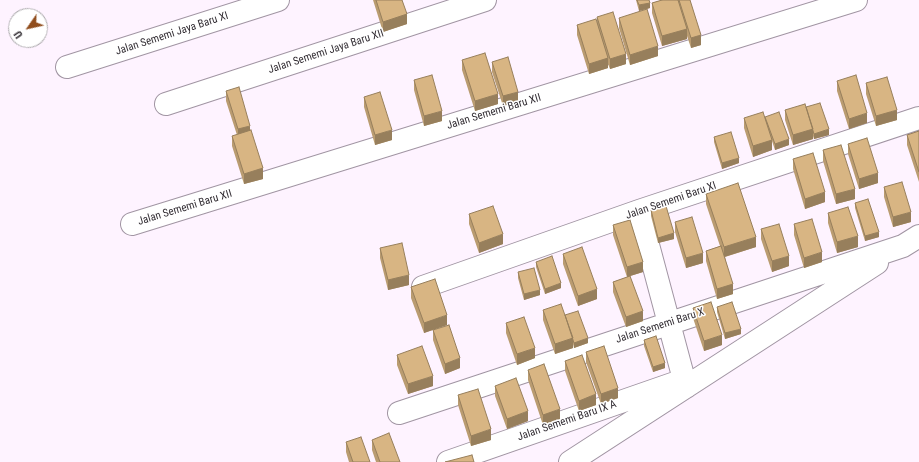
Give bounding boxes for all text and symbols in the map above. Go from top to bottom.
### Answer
north arrow [8,8,48,48]
street label: Jalan Sememi Jaya Baru XI [114,9,230,59]
street label: Jalan Sememi Jaya Baru XII [267,27,385,77]
text: U [11,28,26,41]
street label: Jalan Sememi Baru XII [445,91,543,133]
street label: Jalan Sememi Baru XI [624,179,718,223]
street label: Jalan Sememi Baru XII [136,187,234,229]
street label: Jalan Sememi Baru X [614,305,706,347]
street label: Jalan Sememi Baru IX A [516,398,618,444]

